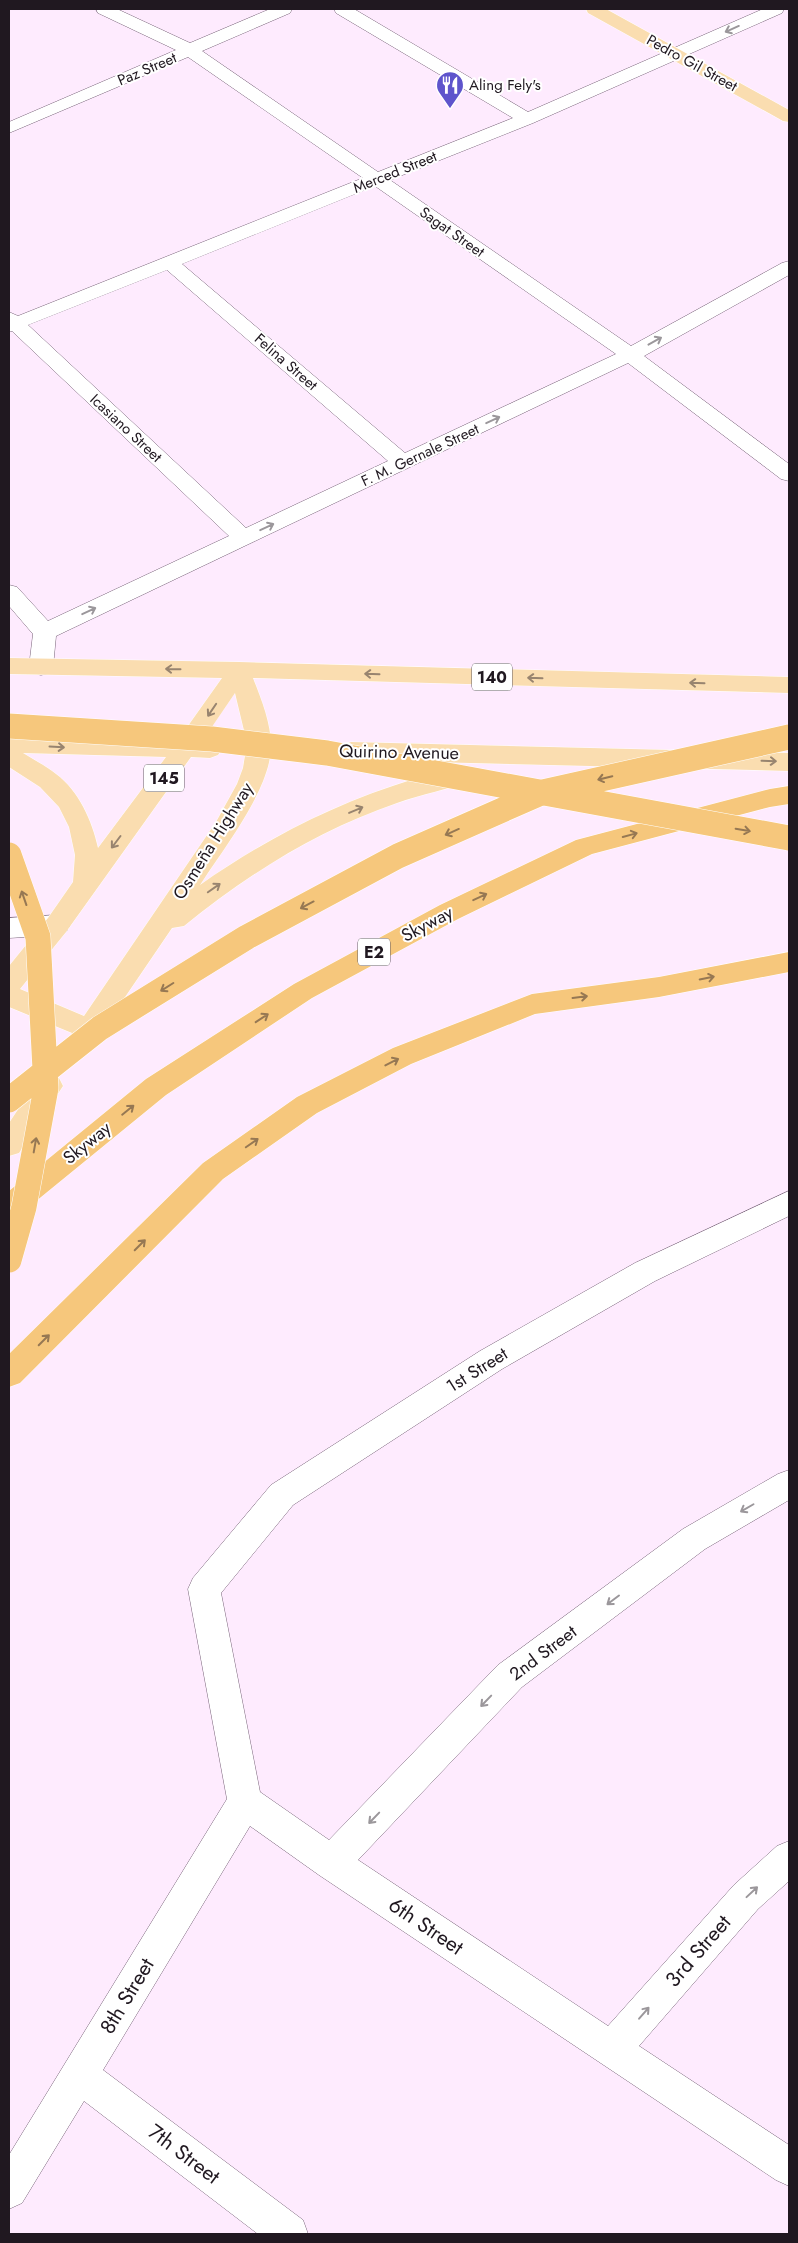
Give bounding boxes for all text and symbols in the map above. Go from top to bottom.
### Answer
one-way arrow [725,24,740,34]
street label: Pedro Gil Street [643,29,742,97]
street label: Paz Street [114,47,180,91]
restaurant icon: Aling Fely's [435,70,465,109]
place label: Aling Fely's [469,74,541,96]
street label: Merced Street [350,145,441,199]
street label: Sagat Street [415,201,489,263]
street label: Felina Street [250,328,323,396]
one-way arrow [648,336,662,346]
street label: Icasiano Street [85,389,167,468]
one-way arrow [486,415,501,425]
street label: F. M. Gernale Street [358,418,483,492]
one-way arrow [259,521,274,531]
one-way arrow [81,606,96,616]
one-way arrow [165,664,182,674]
road number: 140 [472,664,512,690]
one-way arrow [364,669,380,679]
one-way arrow [527,674,543,683]
one-way arrow [689,678,706,688]
one-way arrow [207,703,217,717]
street label: Quirino Avenue [339,738,459,766]
one-way arrow [49,742,65,751]
one-way arrow [760,757,776,766]
road number: 145 [144,764,184,791]
one-way arrow [597,774,613,783]
street label: Osmeña Highway [166,777,260,905]
one-way arrow [348,805,363,814]
one-way arrow [734,826,750,836]
one-way arrow [445,827,460,837]
one-way arrow [622,830,638,840]
one-way arrow [111,835,122,848]
one-way arrow [207,883,221,893]
one-way arrow [19,890,29,906]
one-way arrow [473,891,488,901]
one-way arrow [300,900,315,910]
street label: Skyway [397,900,458,948]
road number: E2 [358,939,390,966]
one-way arrow [699,973,715,983]
one-way arrow [160,982,174,992]
one-way arrow [572,992,588,1002]
one-way arrow [255,1012,269,1023]
one-way arrow [385,1056,400,1066]
one-way arrow [121,1104,134,1115]
street label: Skyway [57,1115,117,1170]
one-way arrow [31,1137,41,1153]
one-way arrow [245,1138,259,1148]
one-way arrow [133,1239,146,1251]
one-way arrow [38,1334,50,1347]
street label: 1st Street [441,1341,513,1399]
one-way arrow [741,1504,755,1514]
one-way arrow [607,1594,620,1605]
street label: 2nd Street [504,1619,583,1687]
one-way arrow [480,1695,493,1707]
one-way arrow [368,1812,380,1825]
one-way arrow [746,1886,759,1898]
street label: 6th Street [383,1890,469,1962]
street label: 3rd Street [658,1908,738,1994]
street label: 8th Street [93,1952,161,2040]
one-way arrow [638,2006,650,2019]
street label: 7th Street [142,2117,226,2191]

